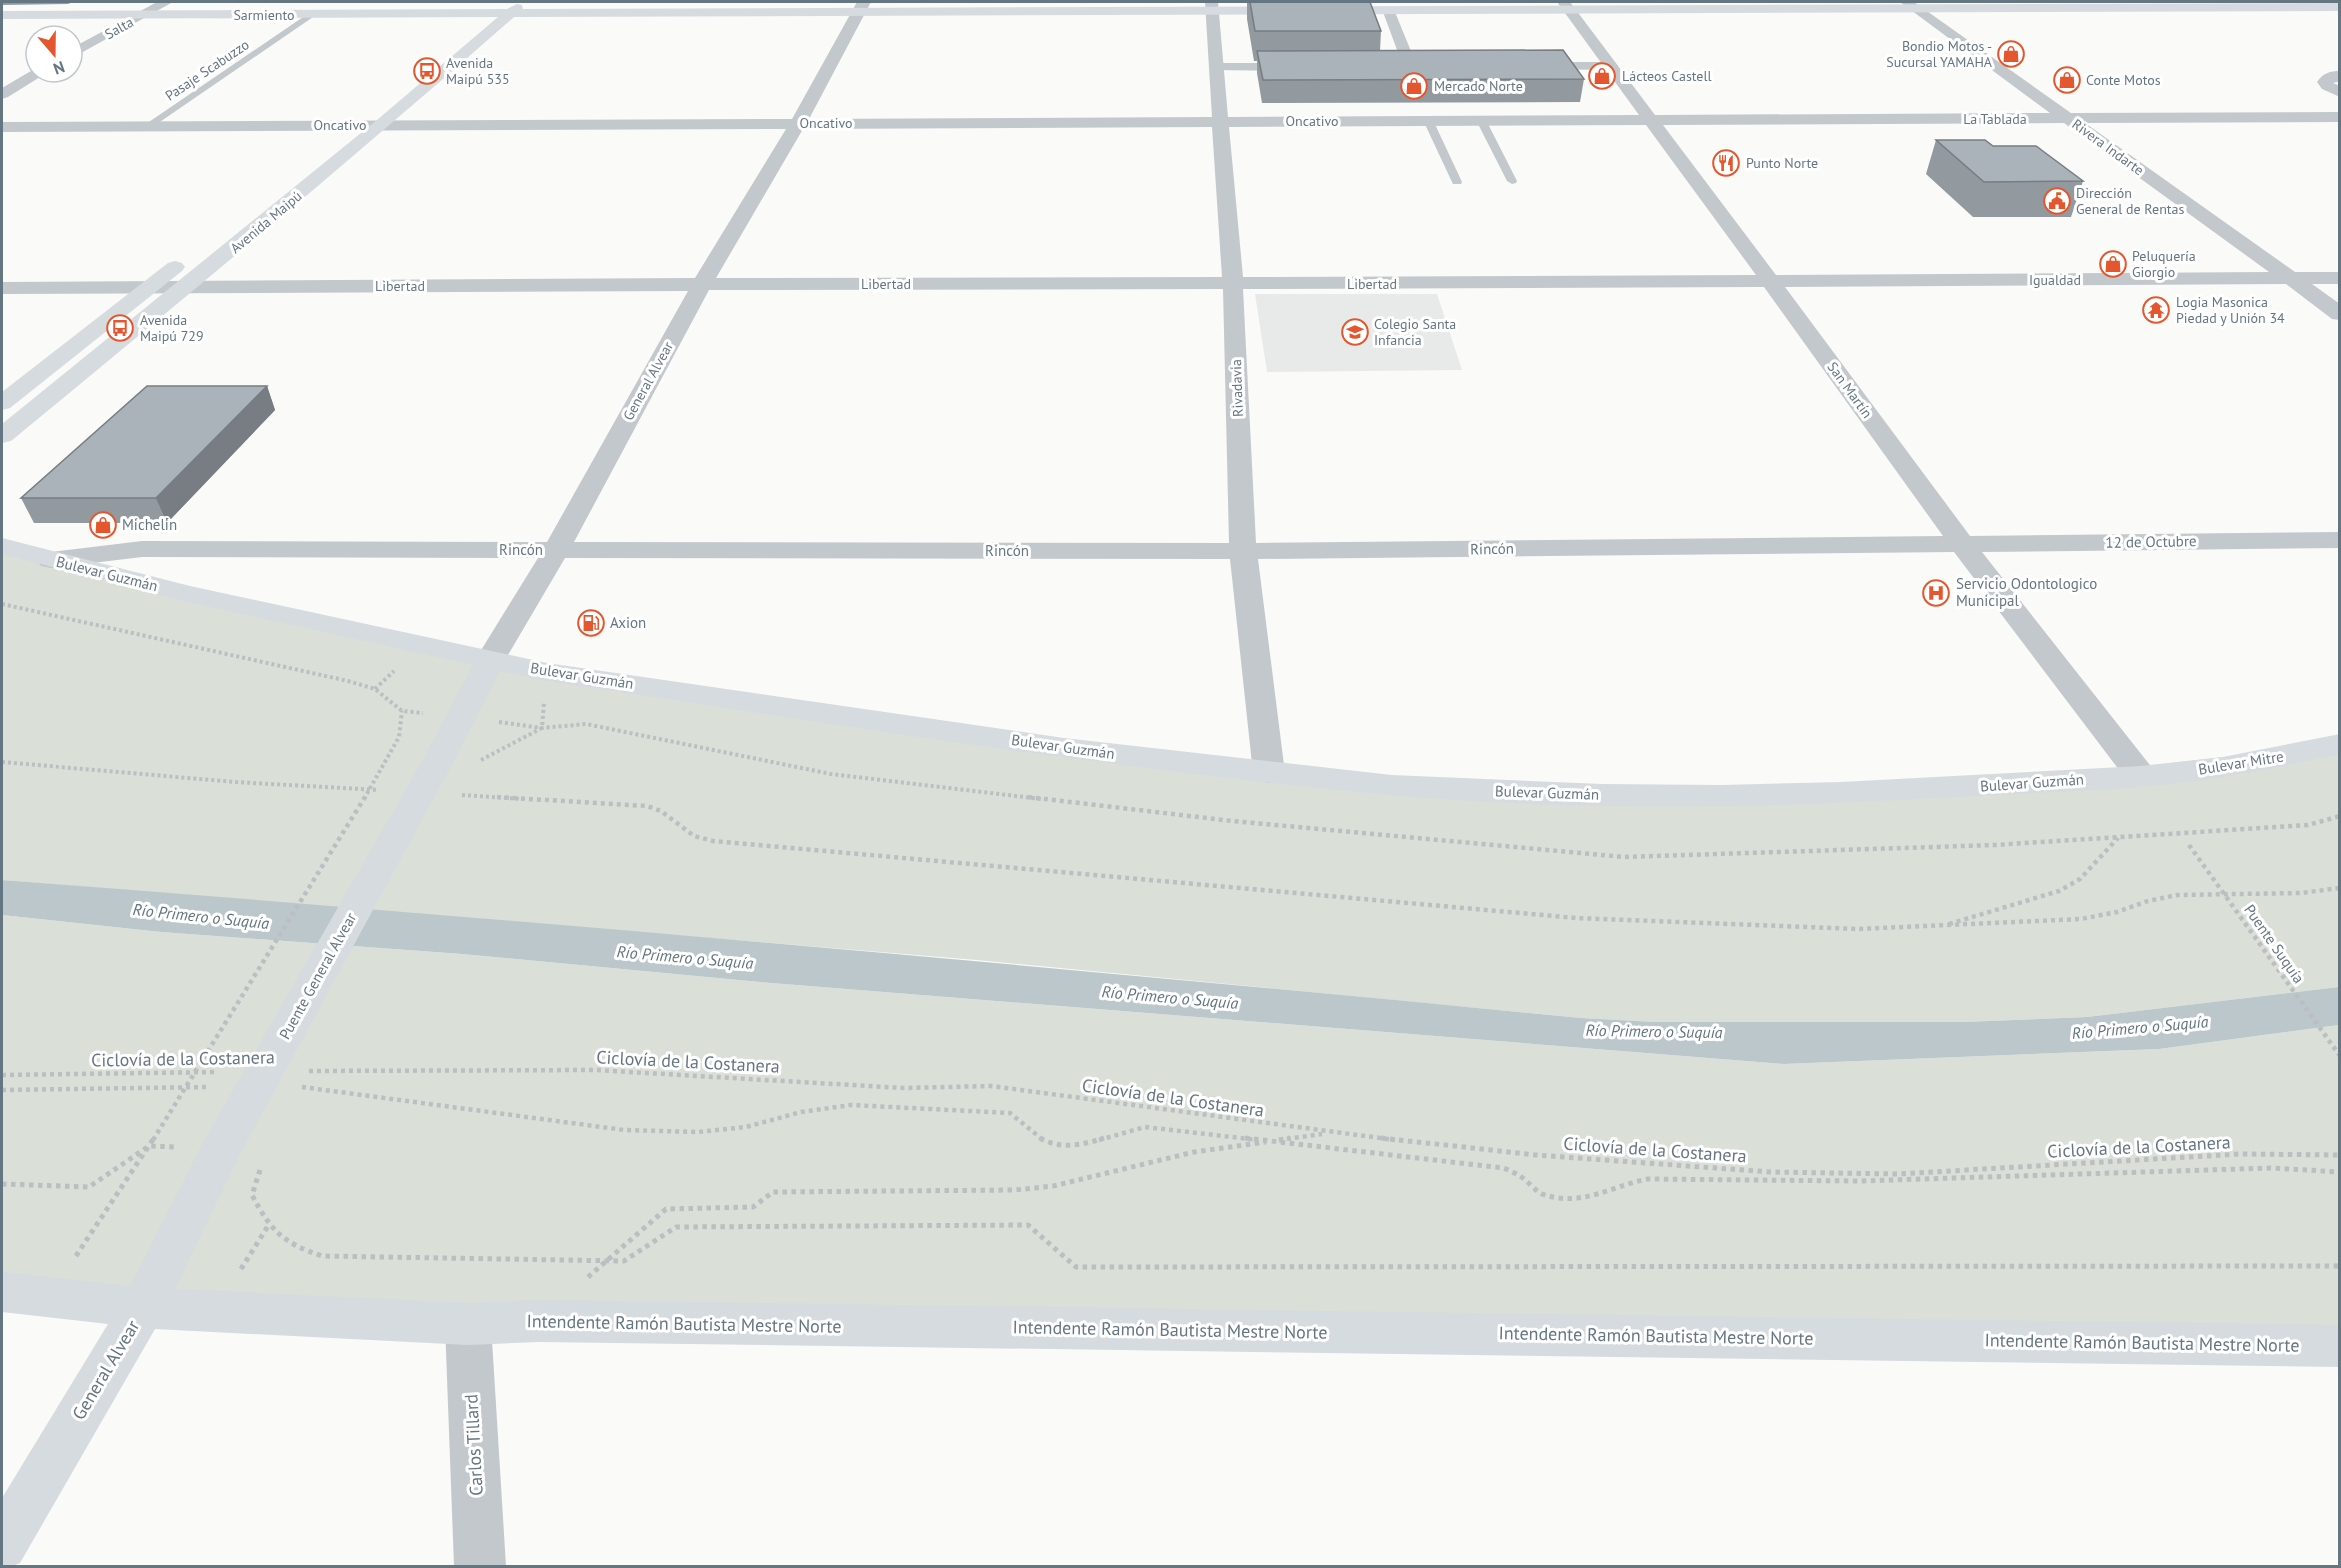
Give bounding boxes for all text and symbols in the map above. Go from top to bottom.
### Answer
street label: Sarmiento [233,6,295,24]
street label: Salta [101,13,137,43]
north arrow [24,24,84,84]
street label: Pasaje Scabuzzo [162,35,252,105]
place label: Bondio Motos - Sucursal YAMAHA [1886,37,1993,71]
shop icon: Bondio Motos - Sucursal YAMAHA [1996,39,2026,69]
place label: Avenida Maipú 535 [446,54,510,88]
bus stop icon: Avenida Maipú 535 [412,56,442,86]
text: N [51,57,67,79]
shop icon: Lácteos Castell [1587,61,1617,91]
shop icon: Conte Motos [2052,65,2082,95]
place label: Lácteos Castell [1622,67,1712,85]
shop icon: Mercado Norte [1399,71,1429,101]
place label: Conte Motos [2086,71,2161,89]
place label: Mercado Norte [1434,77,1523,95]
street label: La Tablada [1963,110,2027,128]
street label: Oncativo [1285,112,1339,130]
street label: Oncativo [799,114,853,132]
street label: Rivera Indarte [2069,115,2147,179]
street label: Oncativo [313,116,367,134]
restaurant icon: Punto Norte [1711,148,1741,178]
place label: Punto Norte [1746,154,1818,172]
place label: Dirección General de Rentas [2076,184,2184,218]
public building icon: Dirección General de Rentas [2042,186,2072,216]
street label: Avenida Maipú [227,187,305,257]
place label: Peluquería Giorgio [2132,247,2196,281]
shop icon: Peluquería Giorgio [2098,249,2128,279]
street label: Igualdad [2029,271,2081,289]
street label: Libertad [861,275,911,293]
street label: Libertad [1347,275,1397,293]
street label: Libertad [375,277,425,295]
place label: Logia Masonica Piedad y Unión 34 [2176,293,2285,327]
temple icon: Logia Masonica Piedad y Unión 34 [2141,295,2171,325]
place label: Avenida Maipú 729 [140,311,204,345]
bus stop icon: Avenida Maipú 729 [105,313,135,343]
place label: Colegio Santa Infancia [1374,315,1456,349]
school or university icon: Colegio Santa Infancia [1340,317,1370,347]
street label: General Alvear [619,338,677,424]
street label: San Martín [1824,358,1876,422]
street label: Rivadavia [1227,359,1247,417]
shop icon: Michelin [88,510,118,540]
place label: Michelin [122,515,177,534]
street label: 12 de Octubre [2105,531,2197,552]
street label: Rincón [1470,539,1514,558]
street label: Rincón [499,540,543,559]
street label: Rincón [985,541,1029,560]
street label: Bulevar Guzmán [54,552,160,595]
place label: Servicio Odontologico Municipal [1956,574,2097,610]
hospital icon: Servicio Odontologico Municipal [1921,578,1951,608]
fuel station icon: Axion [576,608,606,638]
place label: Axion [610,613,646,632]
street label: Bulevar Guzmán [529,658,635,693]
street label: Bulevar Guzmán [1010,730,1116,763]
street label: Bulevar Mitre [2197,746,2285,779]
street label: Bulevar Guzmán [1979,769,2085,796]
street label: Bulevar Guzmán [1495,781,1599,804]
water label: Río Primero o Suquía [132,899,270,933]
street label: Puente Suquía [2240,901,2309,987]
street label: Puente General Alvear [275,909,360,1042]
water label: Río Primero o Suquía [616,941,754,973]
water label: Río Primero o Suquía [1101,981,1239,1013]
water label: Río Primero o Suquía [2071,1011,2209,1043]
water label: Río Primero o Suquía [1585,1020,1723,1042]
street label: Ciclovía de la Costanera [91,1045,275,1072]
street label: Ciclovía de la Costanera [596,1045,780,1078]
street label: Ciclovía de la Costanera [1081,1073,1266,1122]
street label: Ciclovía de la Costanera [2047,1130,2231,1163]
street label: Ciclovía de la Costanera [1563,1132,1747,1167]
street label: Intendente Ramón Bautista Mestre Norte [526,1309,842,1338]
street label: Intendente Ramón Bautista Mestre Norte [1012,1315,1328,1344]
street label: General Alvear [67,1316,144,1424]
street label: Intendente Ramón Bautista Mestre Norte [1498,1321,1814,1350]
street label: Intendente Ramón Bautista Mestre Norte [1984,1328,2300,1357]
street label: Carlos Tillard [459,1394,488,1496]

